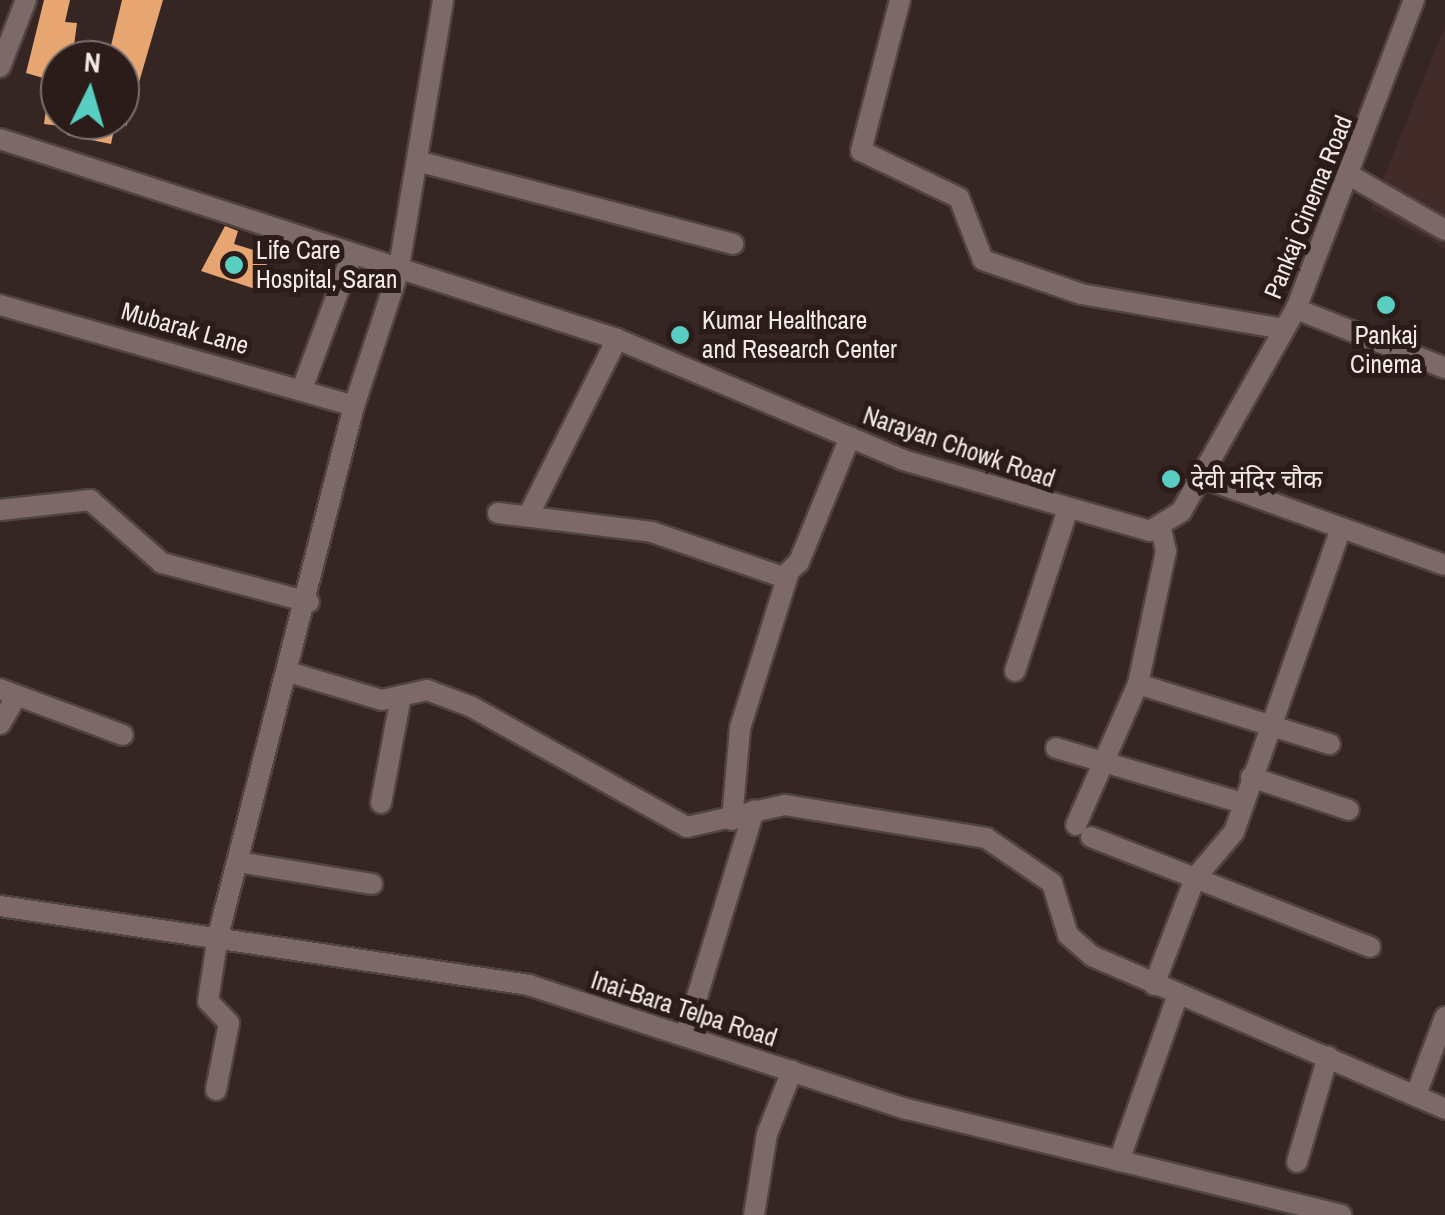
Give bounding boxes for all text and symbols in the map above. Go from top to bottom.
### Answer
north arrow [40,40,140,140]
text: N [83,42,102,82]
street label: Pankaj Cinema Road [1258,111,1358,303]
place label: Life Care Hospital, Saran [256,236,397,295]
marker: Life Care Hospital, Saran [221,252,247,278]
marker: Pankaj Cinema [1375,294,1397,316]
street label: Mubarak Lane [118,296,252,360]
place label: Kumar Healthcare and Research Center [702,306,897,365]
place label: Pankaj Cinema [1350,321,1422,380]
marker: Kumar Healthcare and Research Center [667,322,693,348]
street label: Narayan Chowk Road [859,400,1059,494]
place label: देवी मंदिर चौक [1191,464,1323,494]
marker: देवी मंदिर चौक [1160,468,1182,490]
street label: Inai-Bara Telpa Road [587,965,781,1053]

